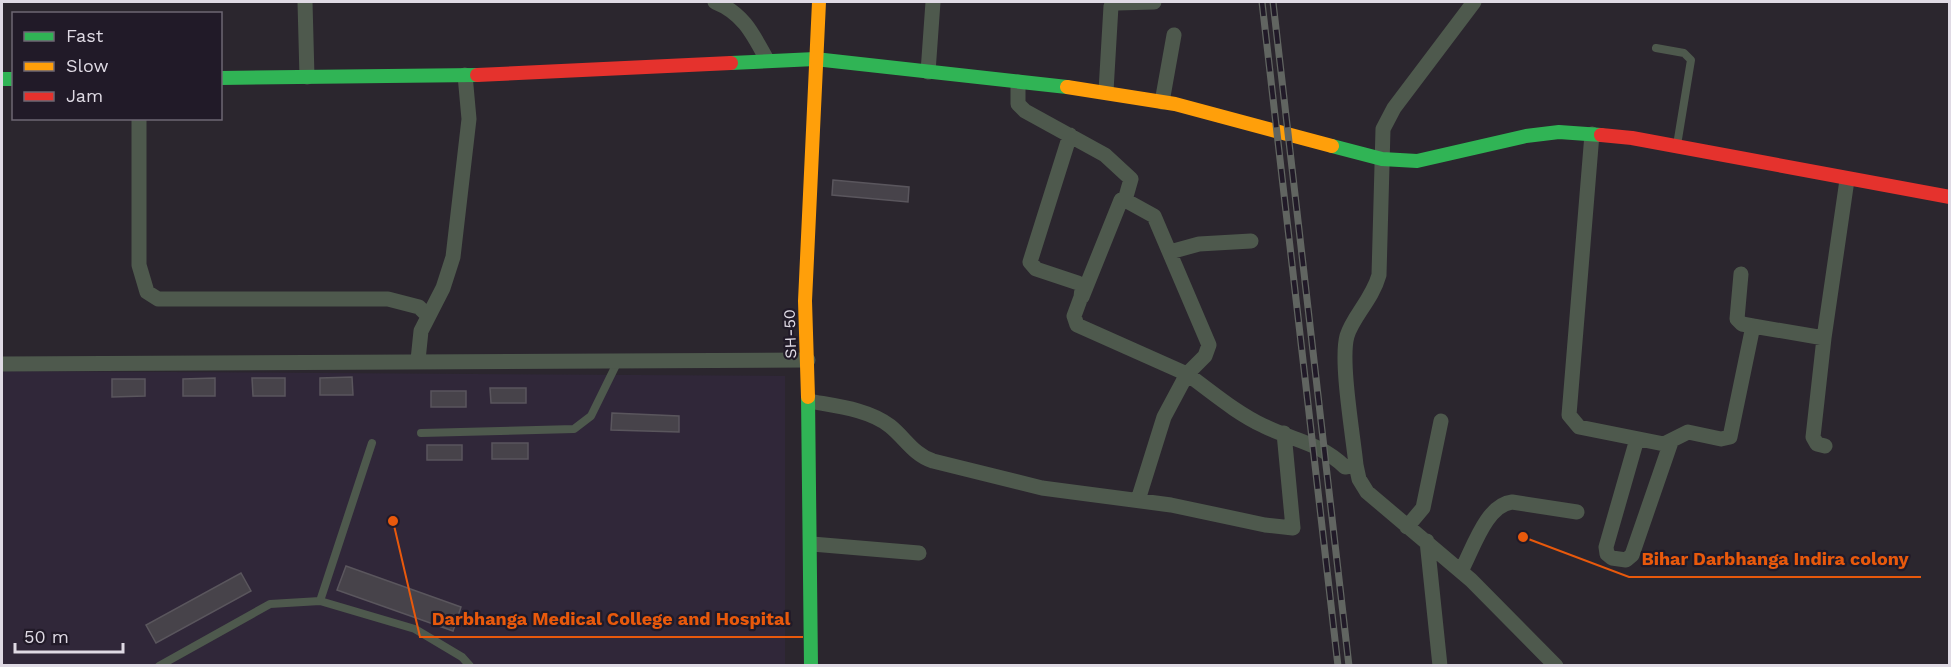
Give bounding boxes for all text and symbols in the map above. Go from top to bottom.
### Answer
legend [12,12,222,120]
text: Fast [66,25,104,46]
text: Slow [66,55,109,76]
text: Jam [66,85,103,106]
street label: SH-50 [780,309,800,359]
callout: Bihar Darbhanga Indira colony [1629,541,1921,577]
text: Bihar Darbhanga Indira colony [1641,548,1909,569]
callout: Darbhanga Medical College and Hospital [420,601,803,637]
text: Darbhanga Medical College and Hospital [432,608,790,629]
scale bar [15,616,123,654]
text: 50 m [24,626,69,647]

